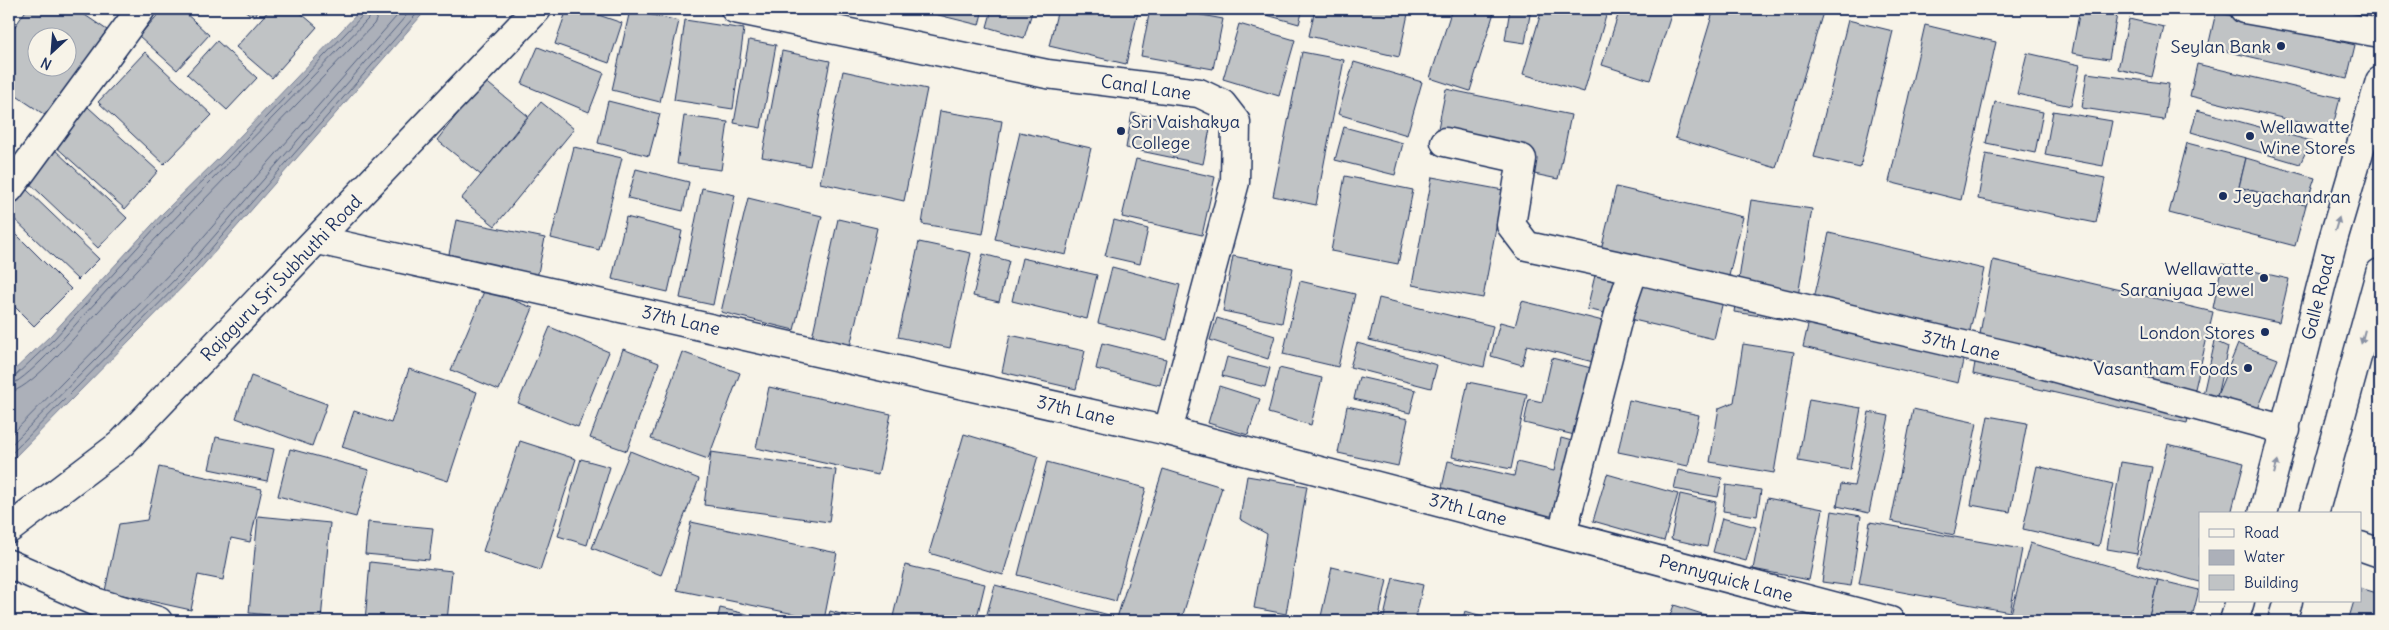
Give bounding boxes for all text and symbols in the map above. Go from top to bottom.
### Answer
north arrow [28,28,78,78]
place label: Seylan Bank [2170,35,2271,58]
marker: Seylan Bank [2275,40,2287,52]
text: N [38,53,55,74]
street label: Canal Lane [1099,69,1193,105]
place label: Sri Vaishakya College [1131,110,1240,154]
place label: Wellawatte Wine Stores [2260,115,2355,159]
marker: Sri Vaishakya College [1115,125,1127,137]
marker: Wellawatte Wine Stores [2244,130,2256,142]
place label: Jeyachandran [2233,185,2351,208]
street label: Rajaguru Sri Subhuthi Road [195,190,367,366]
marker: Jeyachandran [2217,190,2229,202]
one-way arrow [2334,217,2342,232]
street label: Galle Road [2296,251,2340,342]
place label: Wellawatte Saraniyaa Jewel [2120,257,2254,301]
marker: Wellawatte Saraniyaa Jewel [2258,272,2270,284]
street label: 37th Lane [640,300,722,340]
place label: London Stores [2139,321,2255,344]
street label: 37th Lane [1920,325,2002,365]
marker: London Stores [2259,326,2271,338]
one-way arrow [2358,329,2366,344]
place label: Vasantham Foods [2093,357,2238,380]
marker: Vasantham Foods [2242,362,2254,374]
street label: 37th Lane [1035,390,1117,430]
one-way arrow [2272,459,2280,474]
street label: 37th Lane [1426,488,1510,530]
legend [2199,512,2362,602]
text: Road [2244,523,2279,542]
text: Water [2244,547,2285,566]
street label: Pennyquick Lane [1656,549,1796,607]
text: Building [2244,573,2299,592]

